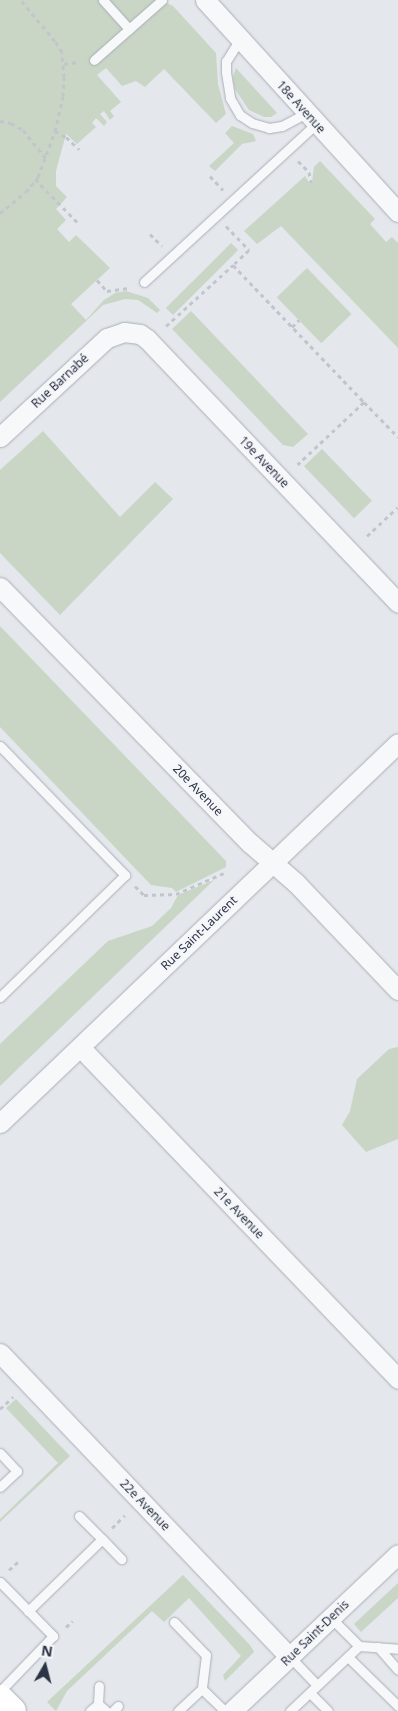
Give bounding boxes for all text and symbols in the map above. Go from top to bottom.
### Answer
street label: 18e Avenue [274,78,328,136]
street label: Rue Barnabé [29,351,91,411]
street label: 19e Avenue [236,433,292,491]
street label: 20e Avenue [170,761,226,819]
street label: Rue Saint-Laurent [158,893,240,973]
street label: 21e Avenue [211,1184,267,1242]
street label: 22e Avenue [117,1476,173,1534]
street label: Rue Saint-Denis [278,1597,352,1669]
text: N [40,1640,54,1661]
north arrow [20,1641,70,1691]

